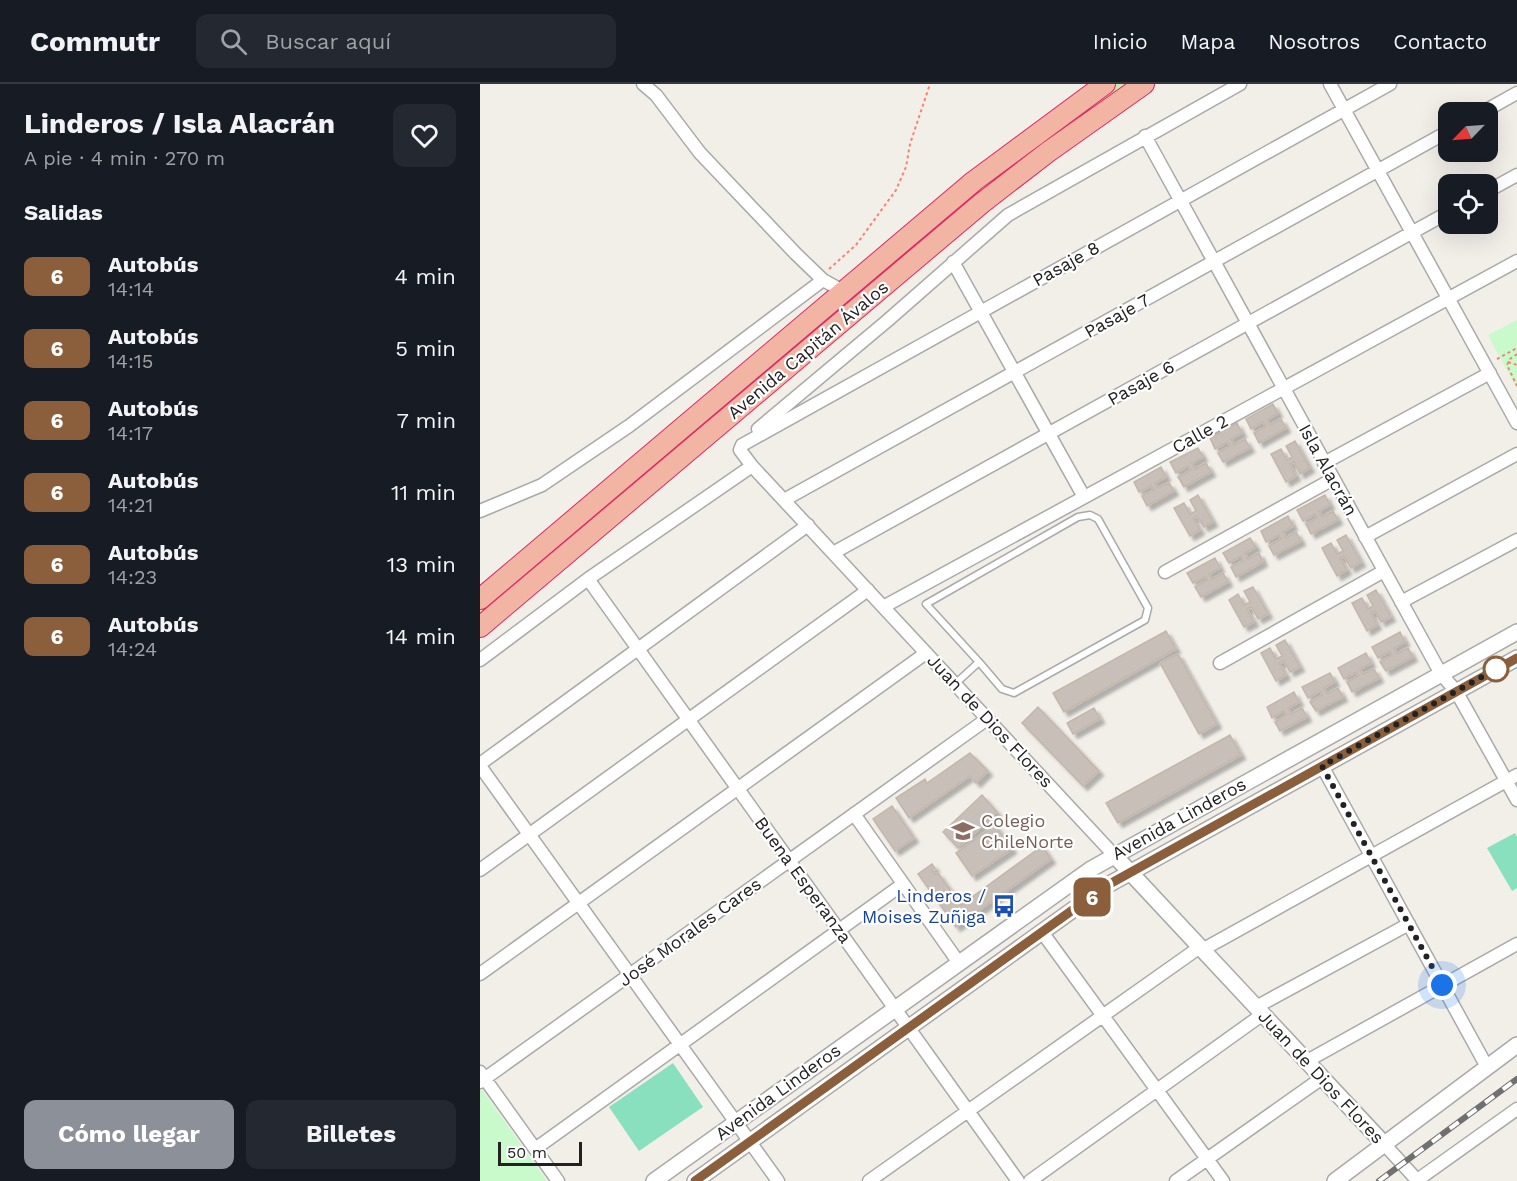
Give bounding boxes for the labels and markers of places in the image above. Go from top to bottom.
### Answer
unlabelled marker [1483,656,1509,682]
place label: Colegio ChileNorte [981,810,1074,852]
school or university icon: Colegio ChileNorte [950,818,976,844]
place label: Linderos / Moises Zuñiga [862,885,986,927]
bus stop icon: Linderos / Moises Zuñiga [991,893,1017,919]

